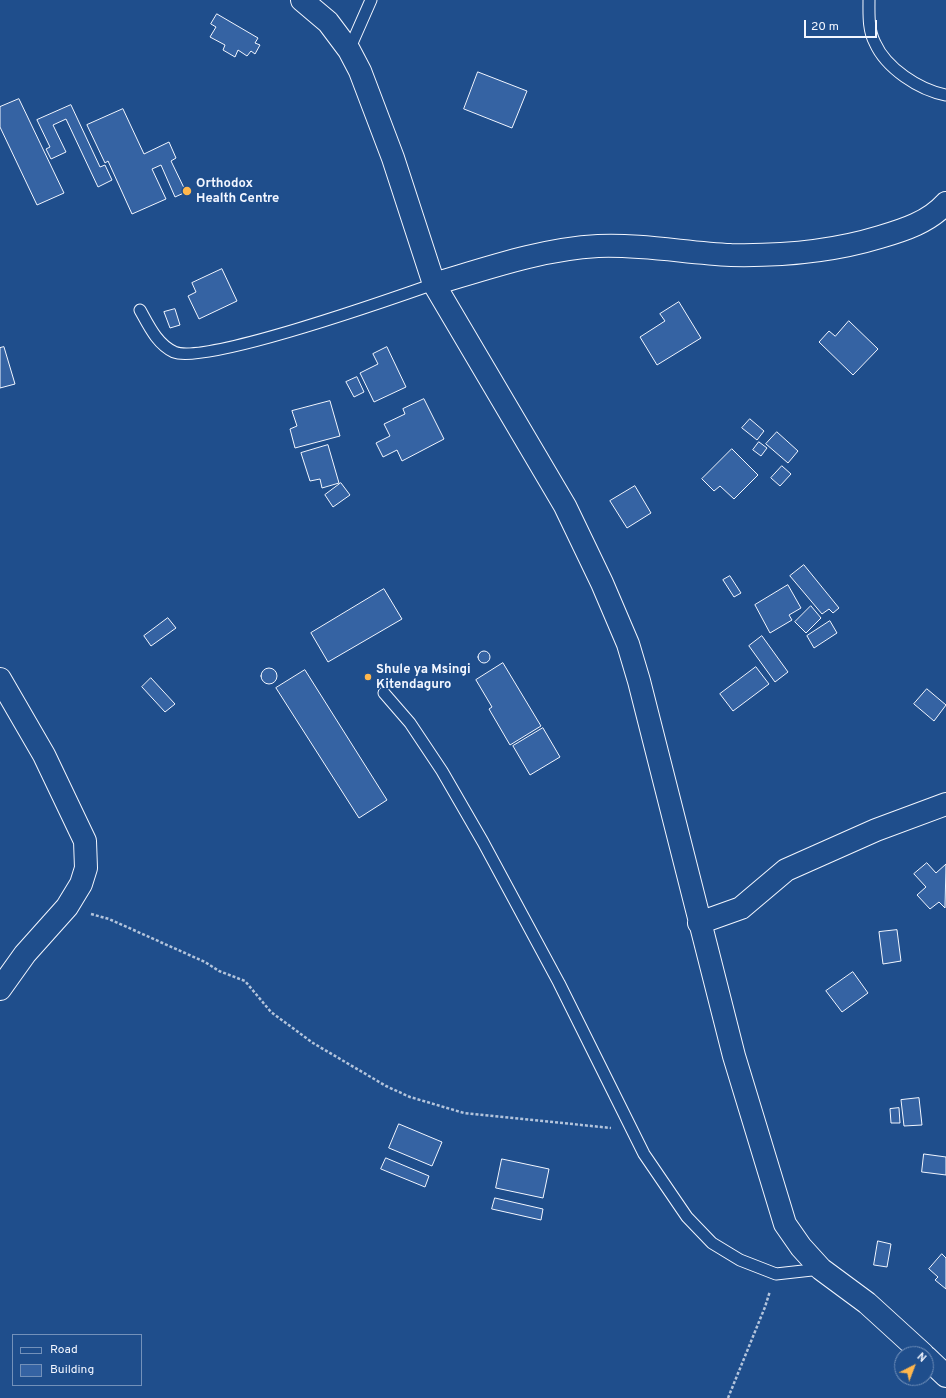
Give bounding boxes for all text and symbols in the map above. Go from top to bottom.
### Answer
scale bar [806,12,879,38]
text: 20 m [811,19,839,35]
place label: Orthodox Health Centre [196,176,279,207]
marker: Orthodox Health Centre [181,185,193,197]
place label: Shule ya Msingi Kitendaguro [376,662,471,693]
marker: Shule ya Msingi Kitendaguro [363,672,373,682]
legend [12,1334,142,1386]
text: Road [50,1342,78,1358]
north arrow [894,1346,934,1386]
text: N [914,1350,929,1366]
text: Building [50,1362,94,1378]

